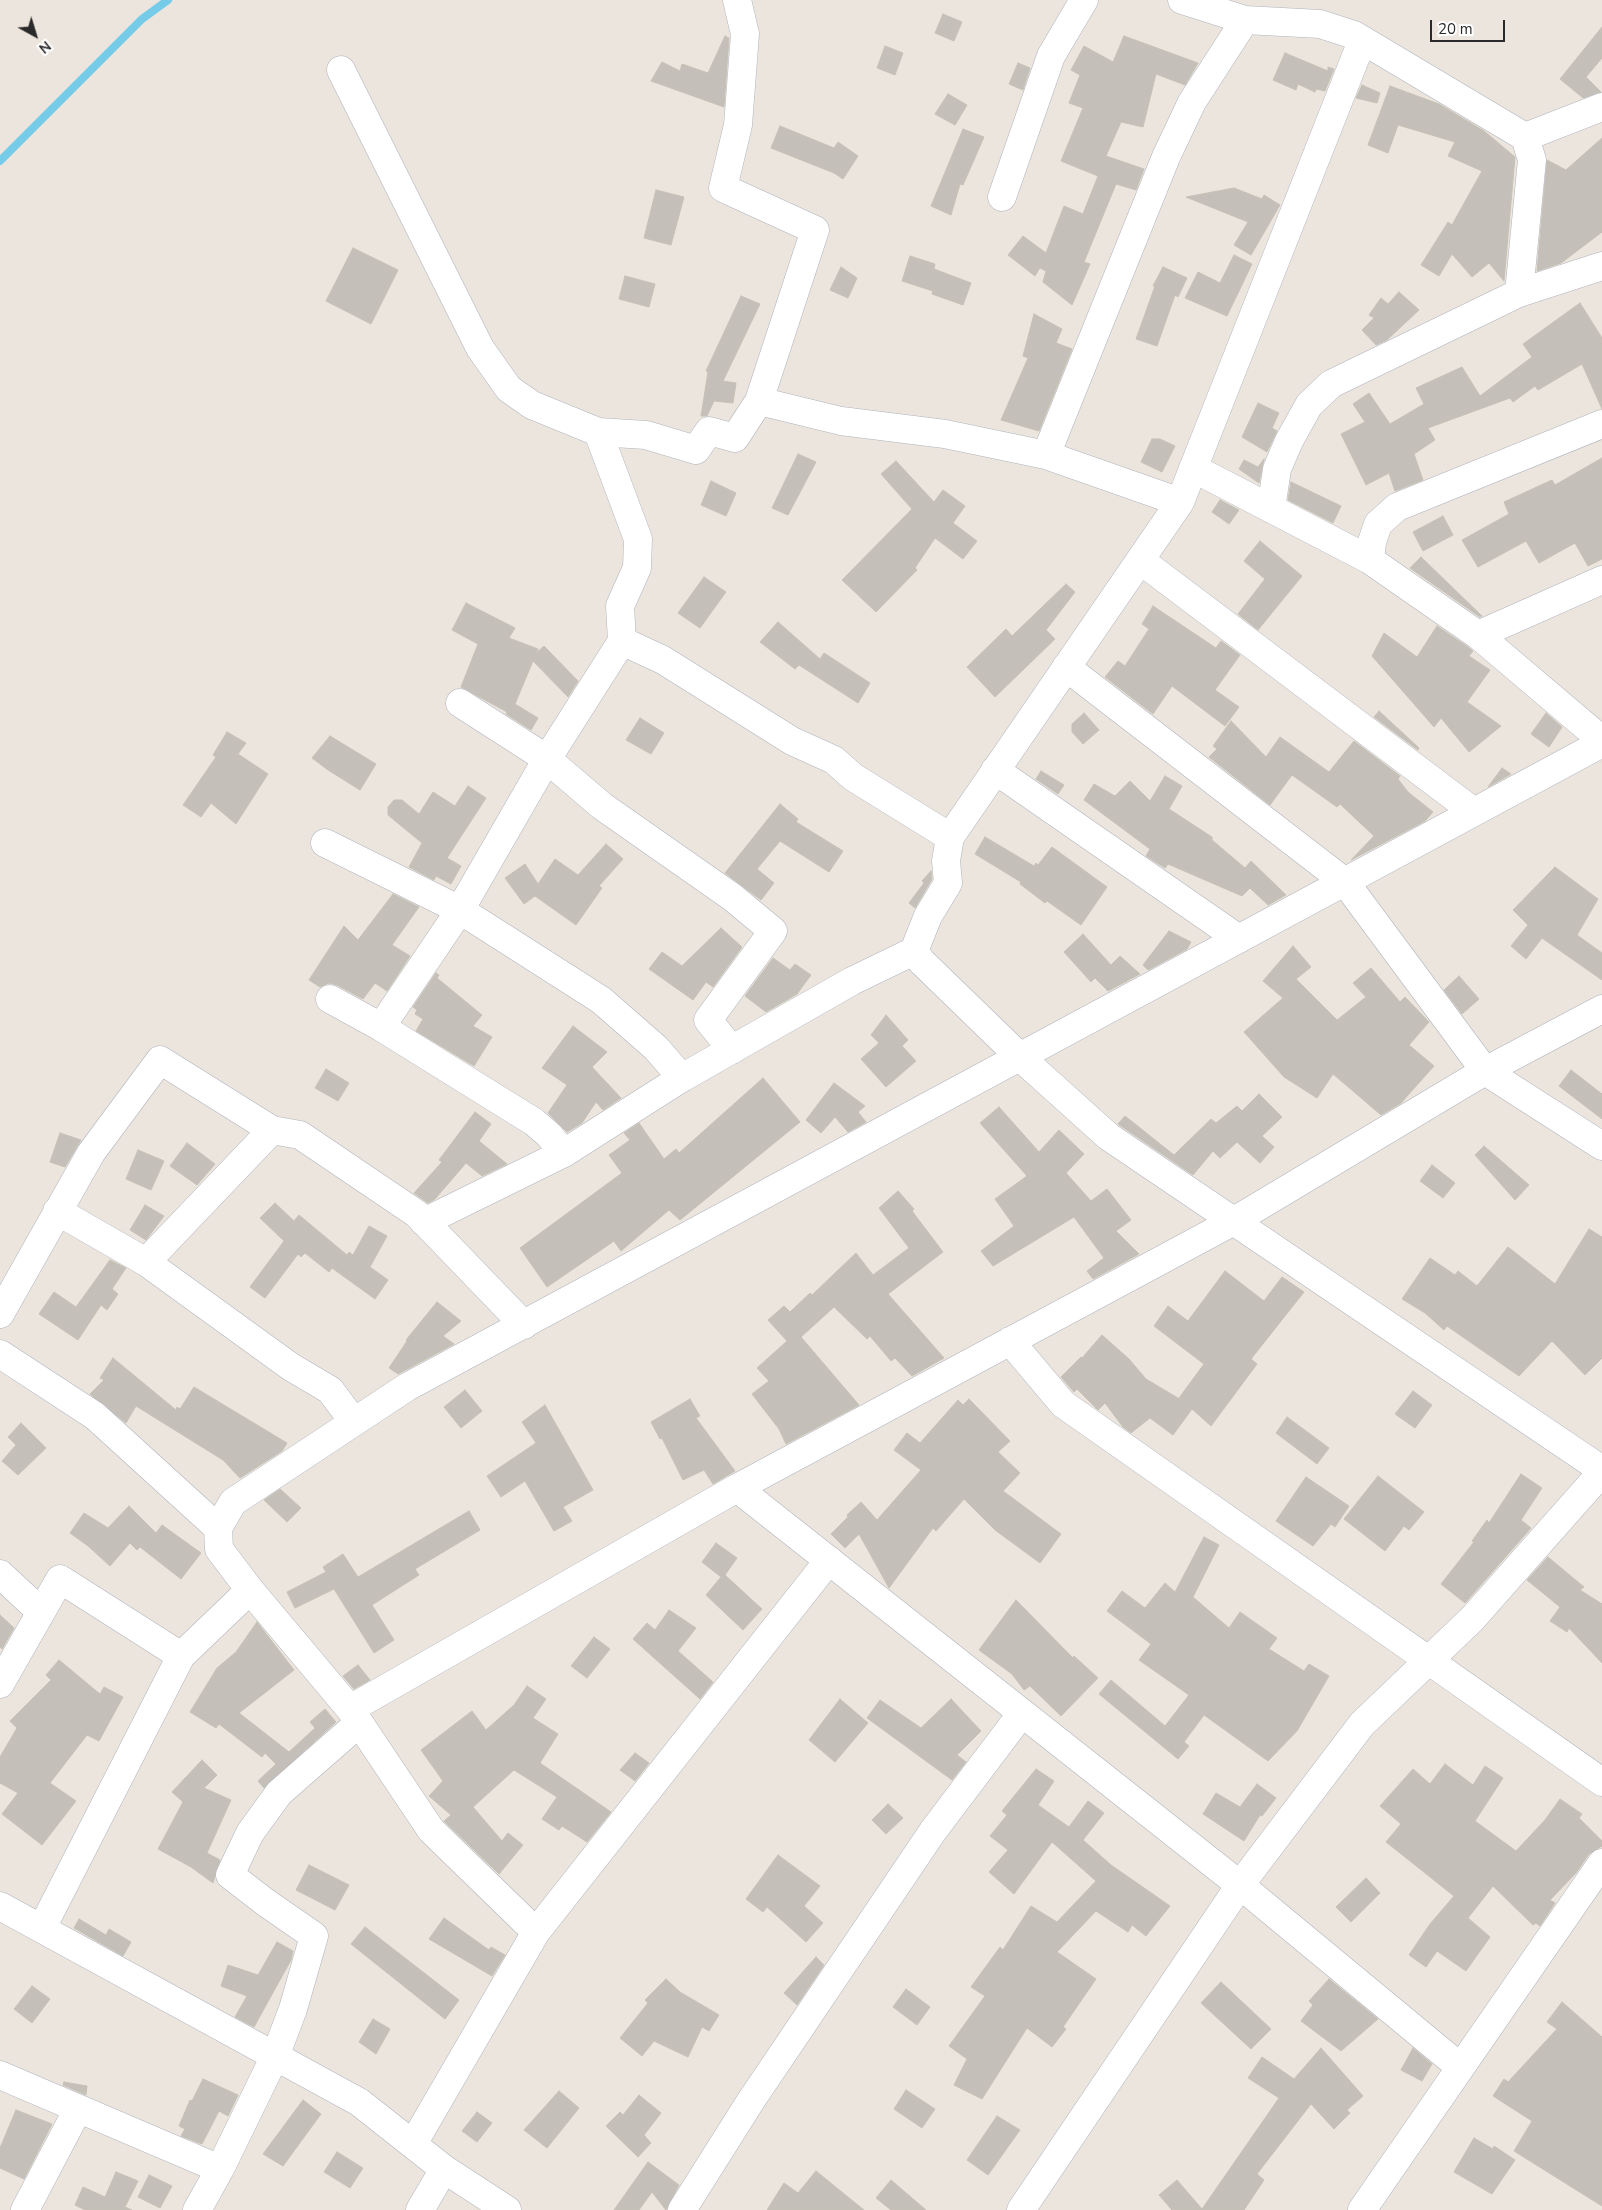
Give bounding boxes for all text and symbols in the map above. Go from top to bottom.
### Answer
north arrow [10,10,60,60]
scale bar [1432,10,1507,42]
text: 20 m [1438,19,1473,39]
text: N [35,36,55,58]

